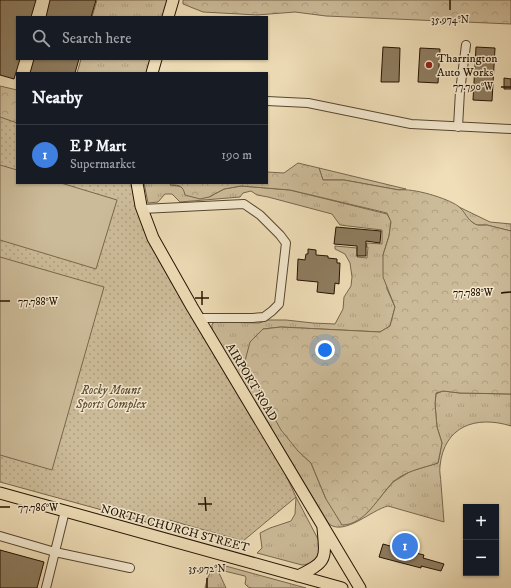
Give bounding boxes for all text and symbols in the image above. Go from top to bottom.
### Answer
text: 35.974°N [431,14,469,26]
search box [16,16,268,60]
icon: search [30,27,52,49]
text: Search here [62,29,131,48]
place label: Tharrington Auto Works [437,51,498,80]
marker: Tharrington Auto Works [424,60,434,70]
text: 77.790°W [453,81,494,93]
text: Nearby [32,87,82,109]
text: E P Mart [70,137,126,156]
text: 1 [43,147,47,163]
text: 190 m [221,147,252,163]
text: Supermarket [70,156,136,172]
text: 77.788°W [453,287,494,299]
text: 77.788°W [18,296,59,308]
street label: AIRPORT ROAD [222,340,281,424]
your location [315,340,335,360]
park label: Rocky Mount Sports Complex [75,383,148,412]
street label: NORTH CHURCH STREET [99,501,251,556]
text: 77.786°W [18,502,59,514]
map controls [463,504,499,576]
button: + [463,504,499,540]
pin: 1 [392,531,418,561]
button: − [463,540,499,576]
text: 35.972°N [188,563,226,575]

